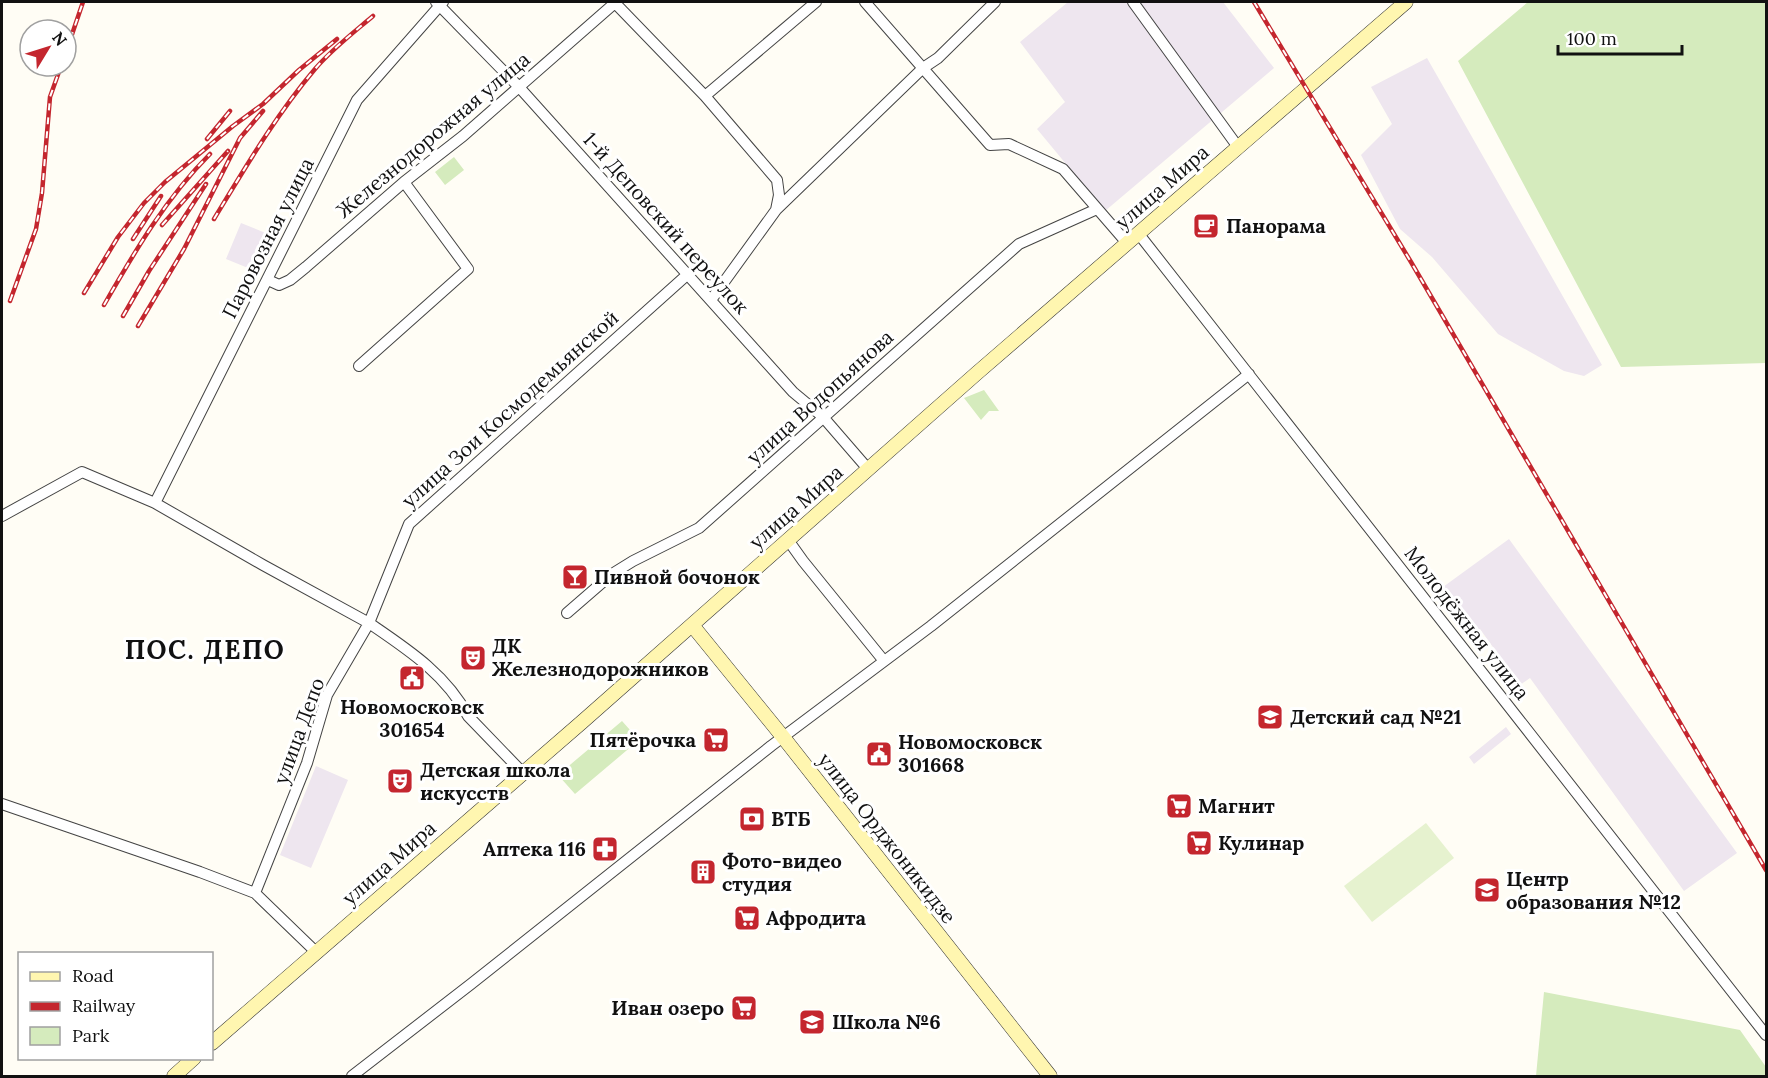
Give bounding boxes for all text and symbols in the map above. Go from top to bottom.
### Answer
north arrow [18,18,78,78]
scale bar [1558,18,1682,56]
text: 100 m [1567,27,1617,50]
text: N [48,28,72,50]
street label: Железнодорожная улица [331,46,535,223]
street label: 1-й Деповский переулок [578,127,755,319]
street label: улица Мира [1110,139,1214,234]
street label: Паровозная улица [216,153,319,322]
cafe icon: Панорама [1191,211,1221,241]
place label: Панорама [1226,213,1326,238]
street label: улица Зои Космодемьянской [396,305,623,513]
street label: улица Водопьянова [741,324,898,469]
street label: улица Мира [744,459,848,554]
street label: Молодёжная улица [1400,541,1535,705]
bar icon: Пивной бочонок [560,562,590,592]
place label: Пивной бочонок [594,564,760,589]
district label: ПОС. ДЕПО [125,633,285,666]
place label: ДК Железнодорожников [492,633,709,681]
theatre icon: ДК Железнодорожников [458,643,488,673]
public building icon: Новомосковск 301654 [397,663,427,693]
street label: улица Депо [268,674,329,787]
place label: Новомосковск 301654 [340,694,484,742]
school or university icon: Детский сад №21 [1255,702,1285,732]
place label: Детский сад №21 [1290,704,1462,729]
supermarket icon: Пятёрочка [701,725,731,755]
place label: Пятёрочка [590,727,697,752]
place label: Новомосковск 301668 [898,729,1042,777]
public building icon: Новомосковск 301668 [864,739,894,769]
street label: улица Орджоникидзе [813,747,962,928]
place label: Детская школа искусств [420,757,571,805]
theatre icon: Детская школа искусств [385,766,415,796]
supermarket icon: Магнит [1164,791,1194,821]
place label: Магнит [1198,793,1275,818]
bank icon: ВТБ [737,804,767,834]
place label: ВТБ [771,806,810,831]
street label: улица Мира [337,815,441,910]
supermarket icon: Кулинар [1184,828,1214,858]
place label: Кулинар [1218,830,1304,855]
pharmacy icon: Аптека 116 [590,834,620,864]
place label: Аптека 116 [483,836,586,861]
place label: Фото-видео студия [722,848,842,896]
building icon: Фото-видео студия [688,857,718,887]
place label: Центр образования №12 [1506,866,1681,914]
school or university icon: Центр образования №12 [1472,875,1502,905]
supermarket icon: Афродита [732,903,762,933]
place label: Афродита [766,905,866,930]
legend [18,952,213,1060]
text: Road [72,964,114,987]
supermarket icon: Иван озеро [729,993,759,1023]
text: Railway [72,994,136,1017]
place label: Иван озеро [611,995,724,1020]
school or university icon: Школа №6 [797,1007,827,1037]
place label: Школа №6 [832,1009,941,1034]
text: Park [72,1024,110,1047]

